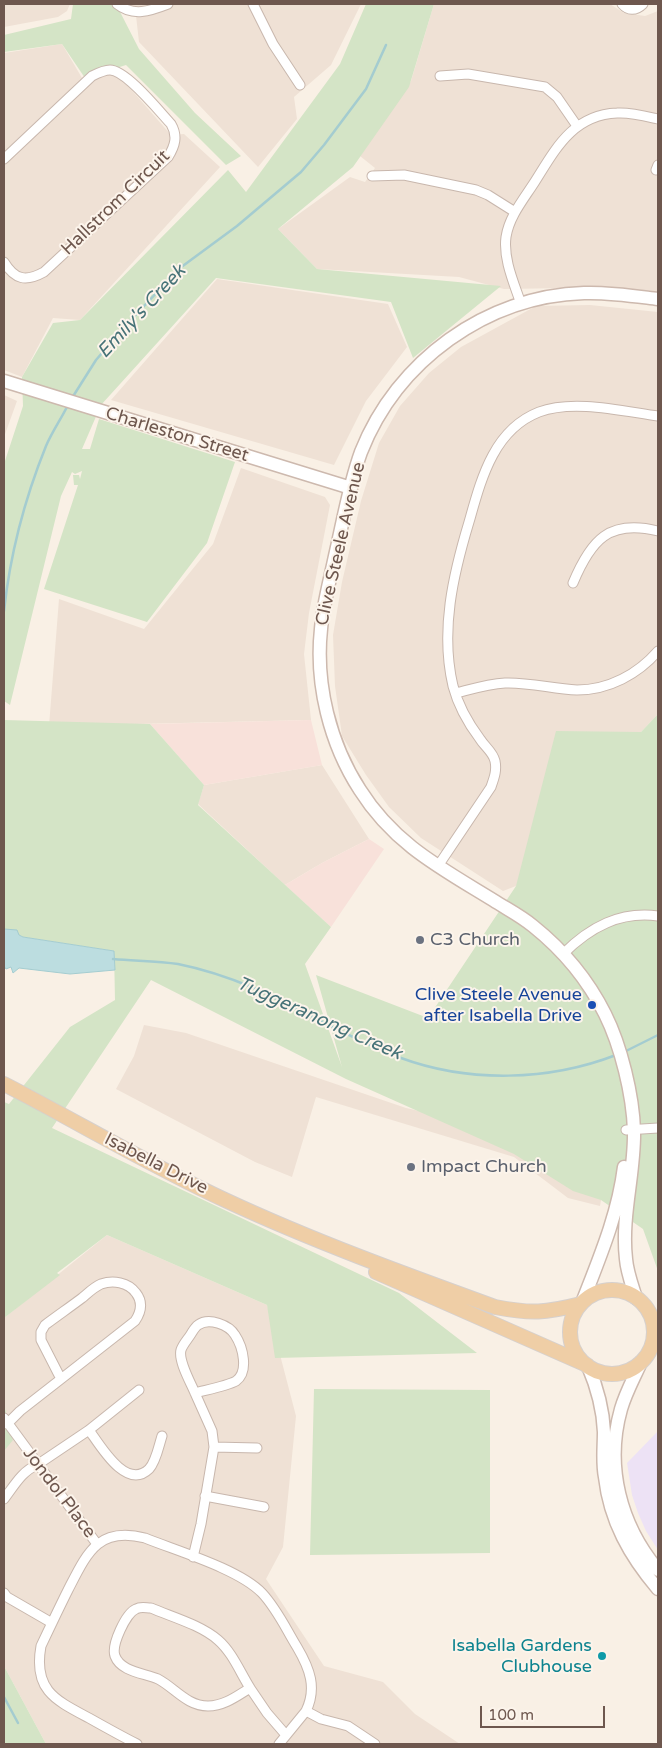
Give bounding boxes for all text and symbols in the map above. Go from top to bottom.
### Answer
street label: Hallstrom Circuit [57,146,175,260]
water label: Emily's Creek [93,261,191,363]
street label: Charleston Street [103,403,251,467]
street label: Clive Steele Avenue [312,460,370,628]
place label: C3 Church [430,929,520,951]
marker: C3 Church [414,934,426,946]
water label: Tuggeranong Creek [233,972,405,1066]
place label: Clive Steele Avenue after Isabella Drive [415,984,582,1026]
marker: Clive Steele Avenue after Isabella Drive [586,999,598,1011]
street label: Isabella Drive [101,1129,211,1199]
place label: Impact Church [421,1156,547,1178]
marker: Impact Church [405,1161,417,1173]
street label: Jondol Place [18,1443,100,1543]
place label: Isabella Gardens Clubhouse [451,1635,592,1678]
marker: Isabella Gardens Clubhouse [596,1650,608,1662]
scale bar [482,1696,607,1728]
text: 100 m [488,1706,534,1724]

